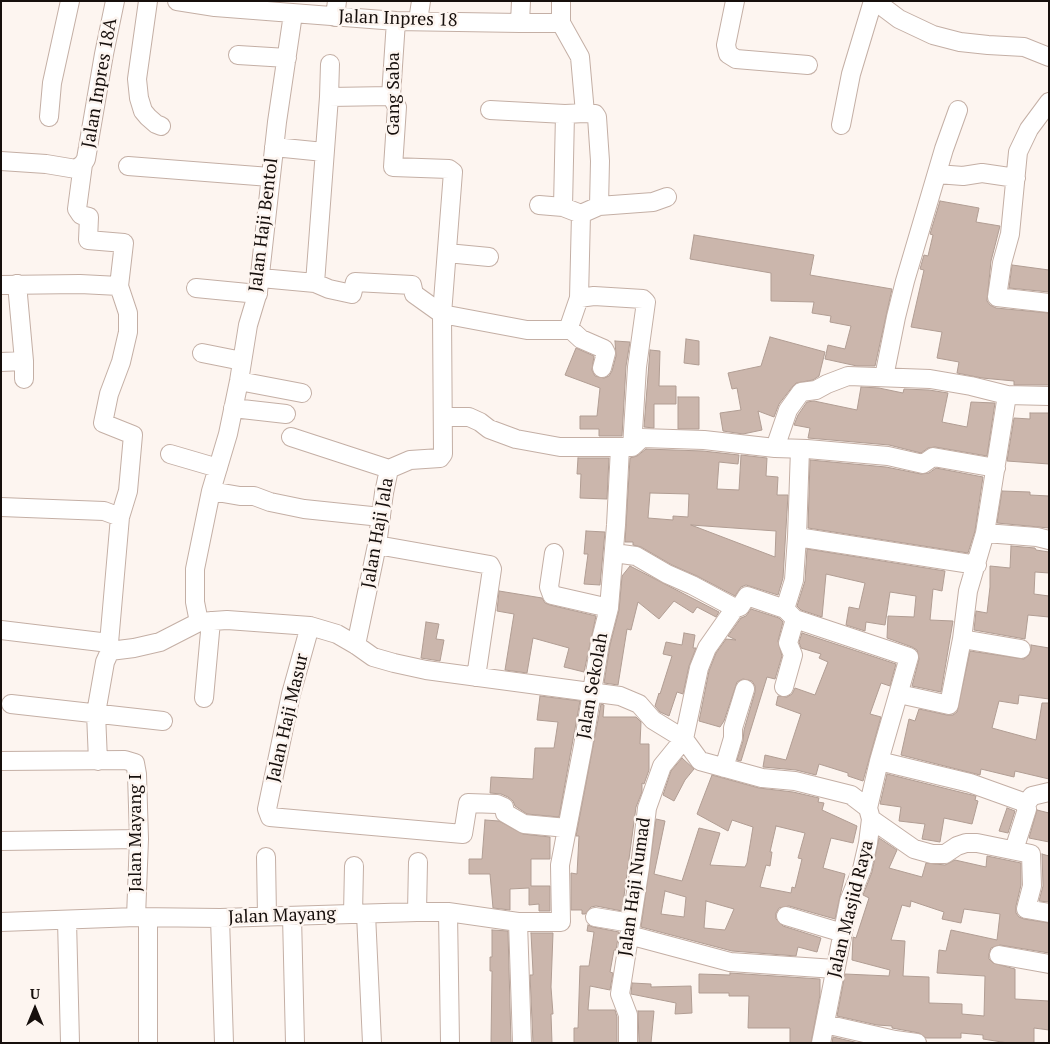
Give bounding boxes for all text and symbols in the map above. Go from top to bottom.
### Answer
street label: Jalan Inpres 18 [338,6,458,32]
street label: Jalan Inpres 18A [78,16,122,150]
street label: Gang Saba [383,52,405,136]
street label: Jalan Haji Bentol [245,157,283,293]
street label: Jalan Haji Jala [358,476,398,590]
street label: Jalan Sekolah [573,631,613,741]
street label: Jalan Haji Masur [263,651,313,785]
street label: Jalan Mayang I [125,774,147,892]
street label: Jalan Haji Numad [615,816,655,958]
street label: Jalan Masjid Raya [823,838,879,980]
street label: Jalan Mayang [228,903,336,929]
north arrow [10,984,60,1034]
text: U [30,984,40,1003]

